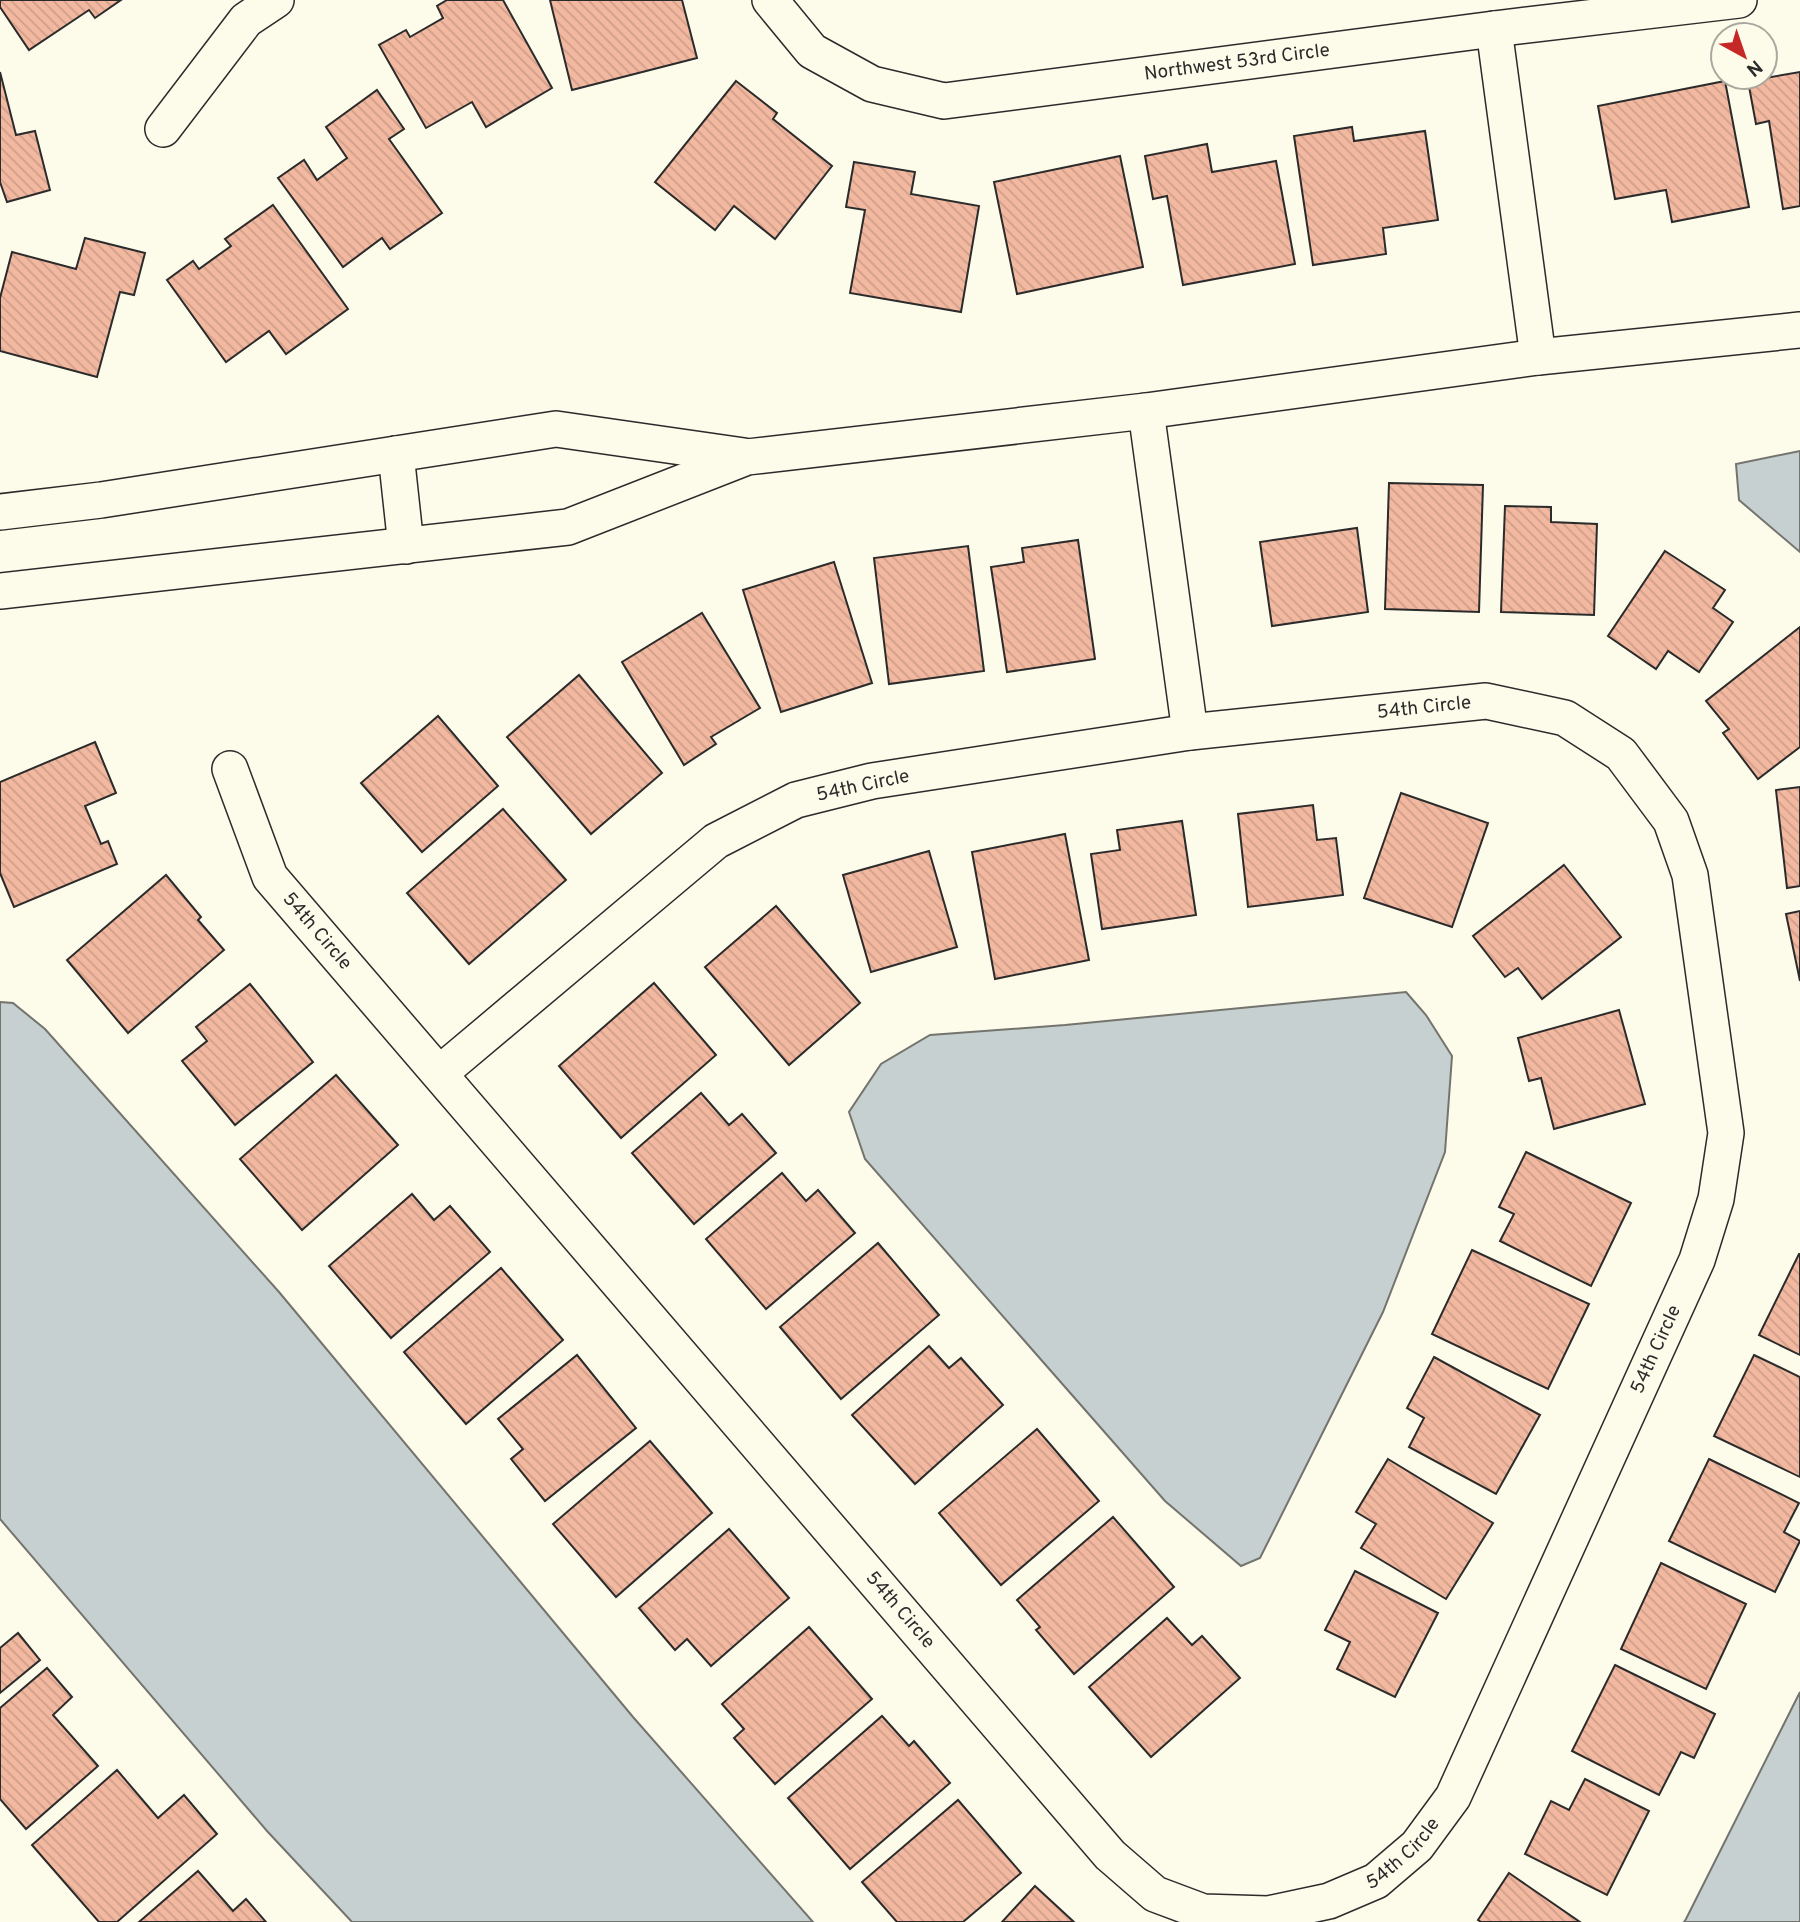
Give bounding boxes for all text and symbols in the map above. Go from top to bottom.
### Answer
north arrow [1709,21,1779,91]
street label: Northwest 53rd Circle [1143,39,1331,87]
text: N [1741,54,1767,81]
street label: 54th Circle [1376,691,1472,725]
street label: 54th Circle [814,764,912,808]
street label: 54th Circle [277,888,357,975]
street label: 54th Circle [1626,1301,1687,1398]
street label: 54th Circle [860,1567,940,1654]
street label: 54th Circle [1363,1813,1445,1896]

